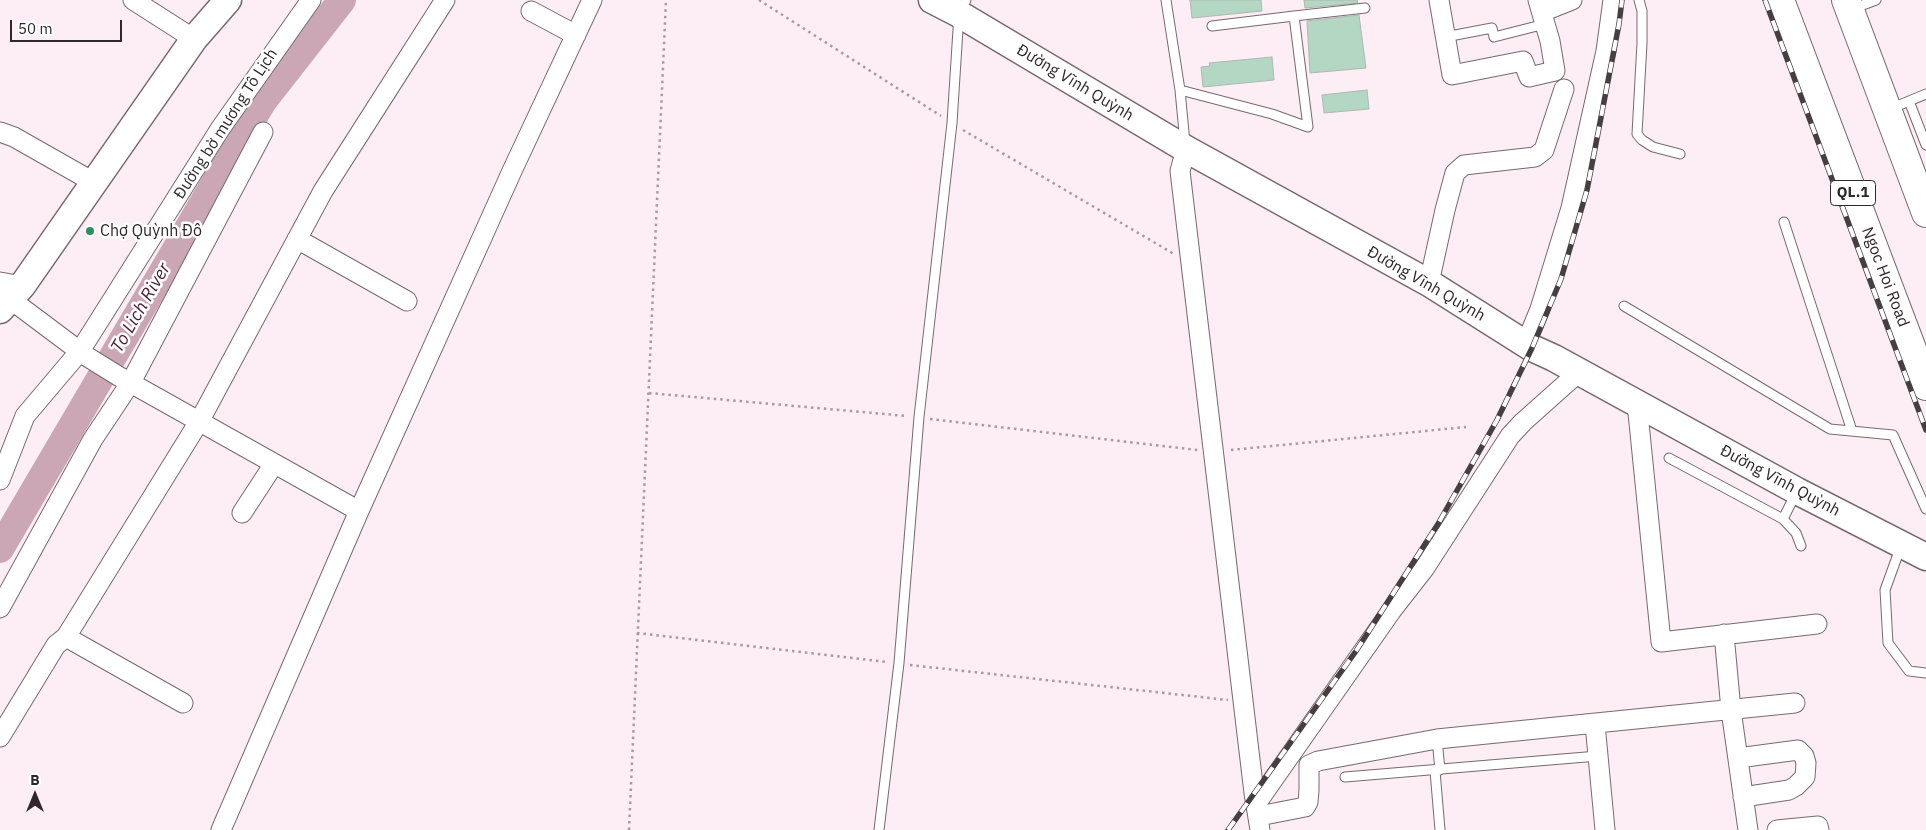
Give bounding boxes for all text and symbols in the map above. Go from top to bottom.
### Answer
scale bar [12,10,125,42]
text: 50 m [18,19,53,38]
street label: Đường Vĩnh Quỳnh [1013,41,1137,125]
street label: Đường bờ mương Tô Lịch [170,45,282,203]
road number: QL.1 [1830,180,1876,206]
place label: Chợ Quỳnh Đô [100,221,202,241]
street label: Ngoc Hoi Road [1857,224,1913,330]
marker: Chợ Quỳnh Đô [84,225,96,237]
street label: Đường Vĩnh Quỳnh [1364,242,1488,326]
water label: To Lich River [107,259,175,357]
street label: Đường Vĩnh Quỳnh [1717,441,1843,521]
north arrow [10,770,60,820]
text: B [30,771,40,789]

